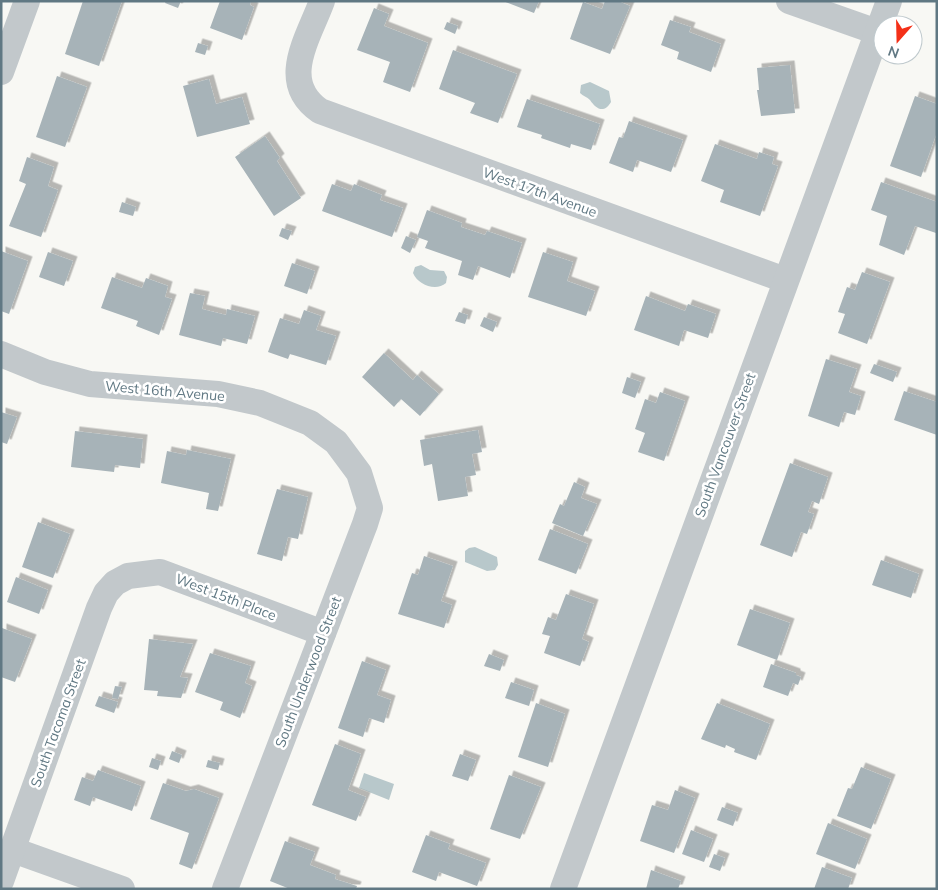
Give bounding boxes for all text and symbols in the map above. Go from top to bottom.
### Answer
north arrow [873,15,923,65]
text: N [886,42,902,62]
street label: West 17th Avenue [480,163,600,221]
street label: South Vancouver Street [690,370,760,520]
street label: West 16th Avenue [104,377,226,405]
street label: West 15th Place [173,569,279,625]
street label: South Underwood Street [271,594,345,750]
street label: South Tacoma Street [26,656,90,790]

